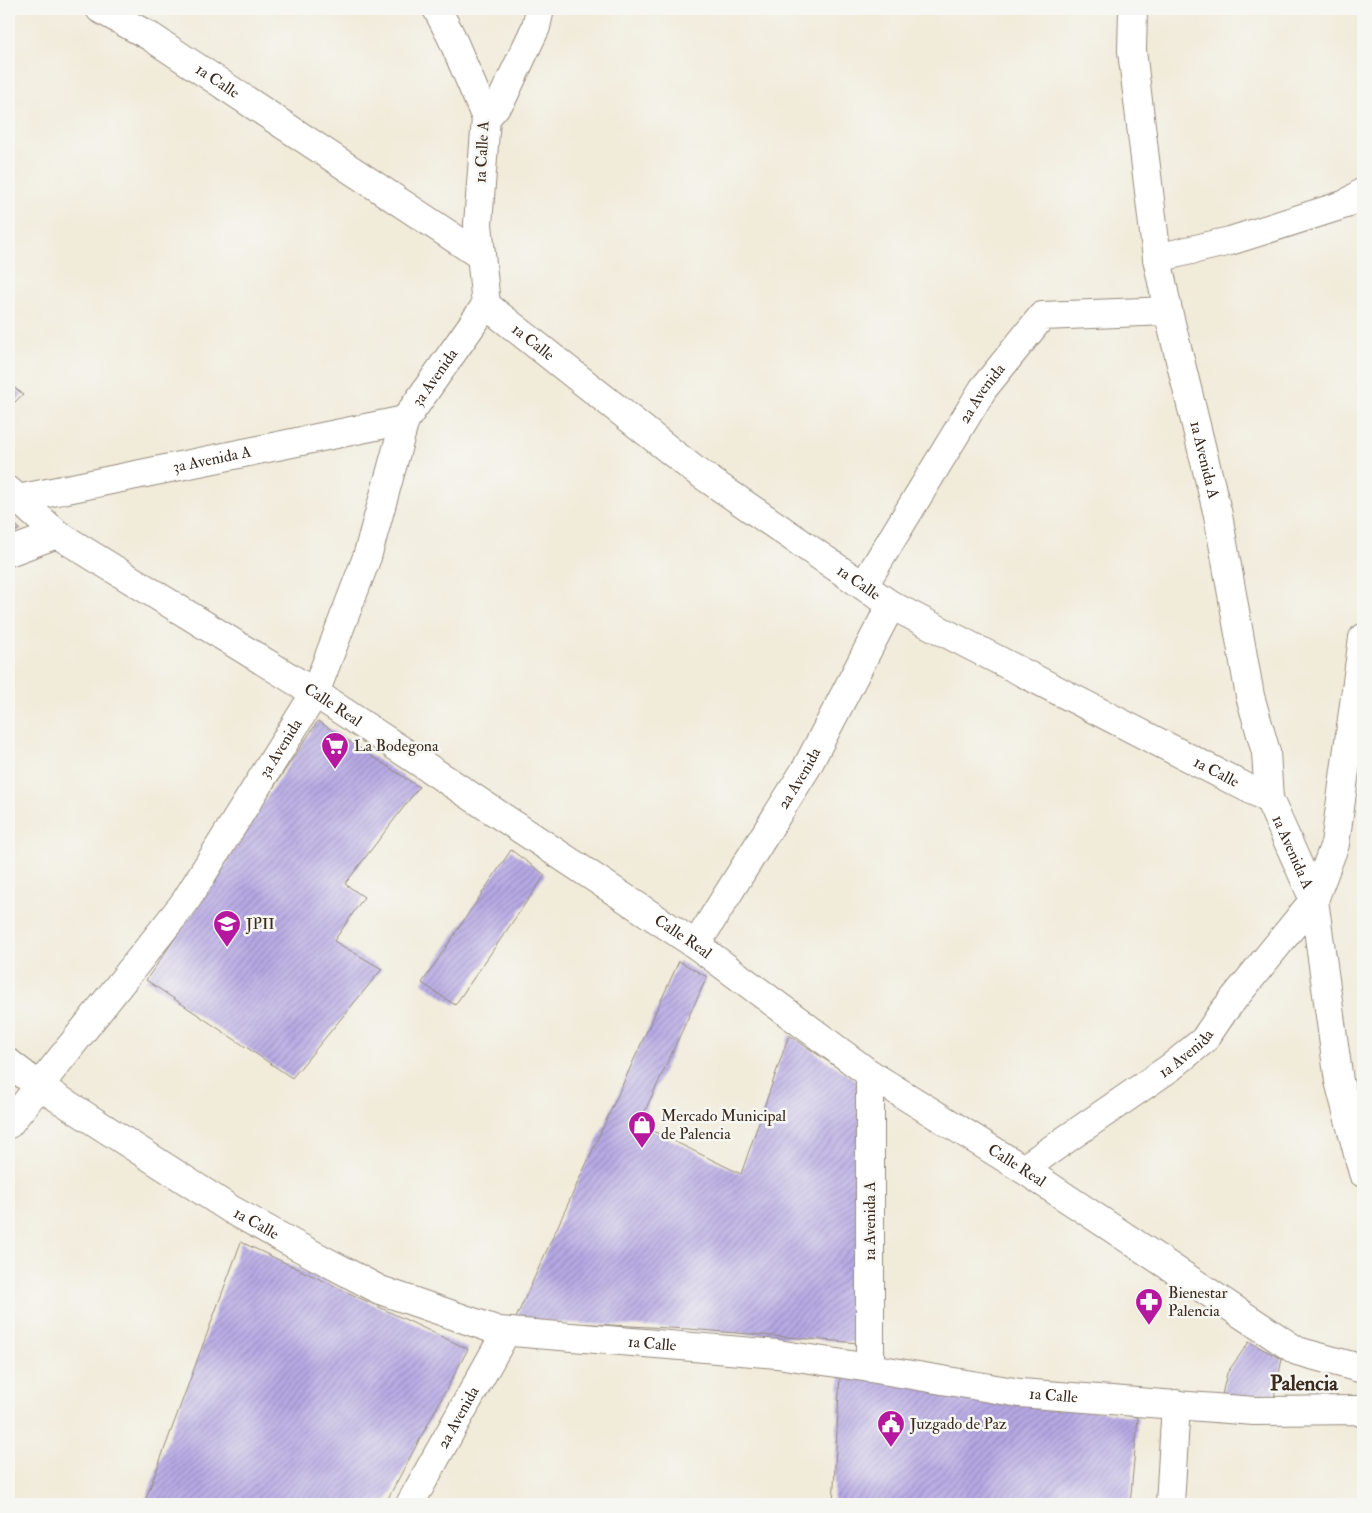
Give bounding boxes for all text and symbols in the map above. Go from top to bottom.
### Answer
street label: 1a Calle [192,59,244,103]
street label: 1a Calle A [470,120,494,184]
street label: 1a Calle [508,319,559,365]
street label: 3a Avenida [408,344,462,410]
street label: 2a Avenida [955,359,1010,427]
street label: 1a Avenida A [1185,419,1224,501]
street label: 3a Avenida A [171,442,253,477]
street label: 1a Calle [833,561,885,605]
street label: Calle Real [300,679,366,731]
street label: 3a Avenida [254,715,307,782]
supermarket icon: La Bodegona [320,731,350,770]
place label: La Bodegona [354,736,439,756]
street label: 2a Avenida [773,744,825,813]
street label: 1a Calle [1190,752,1243,792]
street label: 1a Avenida A [1267,812,1318,892]
school or university icon: JPII [212,909,242,948]
street label: Calle Real [651,910,716,963]
place label: JPII [245,914,275,935]
street label: 1a Avenida [1155,1025,1218,1082]
place label: Mercado Municipal de Palencia [661,1106,786,1144]
shop icon: Mercado Municipal de Palencia [627,1110,657,1149]
street label: Calle Real [984,1140,1050,1191]
street label: 1a Avenida A [860,1181,880,1261]
street label: 1a Calle [230,1203,283,1244]
place label: Bienestar Palencia [1168,1283,1227,1321]
pharmacy icon: Bienestar Palencia [1134,1287,1164,1326]
street label: 1a Calle [627,1332,678,1356]
district label: Palencia [1270,1370,1339,1397]
street label: 2a Avenida [433,1383,484,1452]
street label: 1a Calle [1028,1384,1079,1407]
public building icon: Juzgado de Paz [876,1409,906,1448]
place label: Juzgado de Paz [909,1414,1007,1435]

